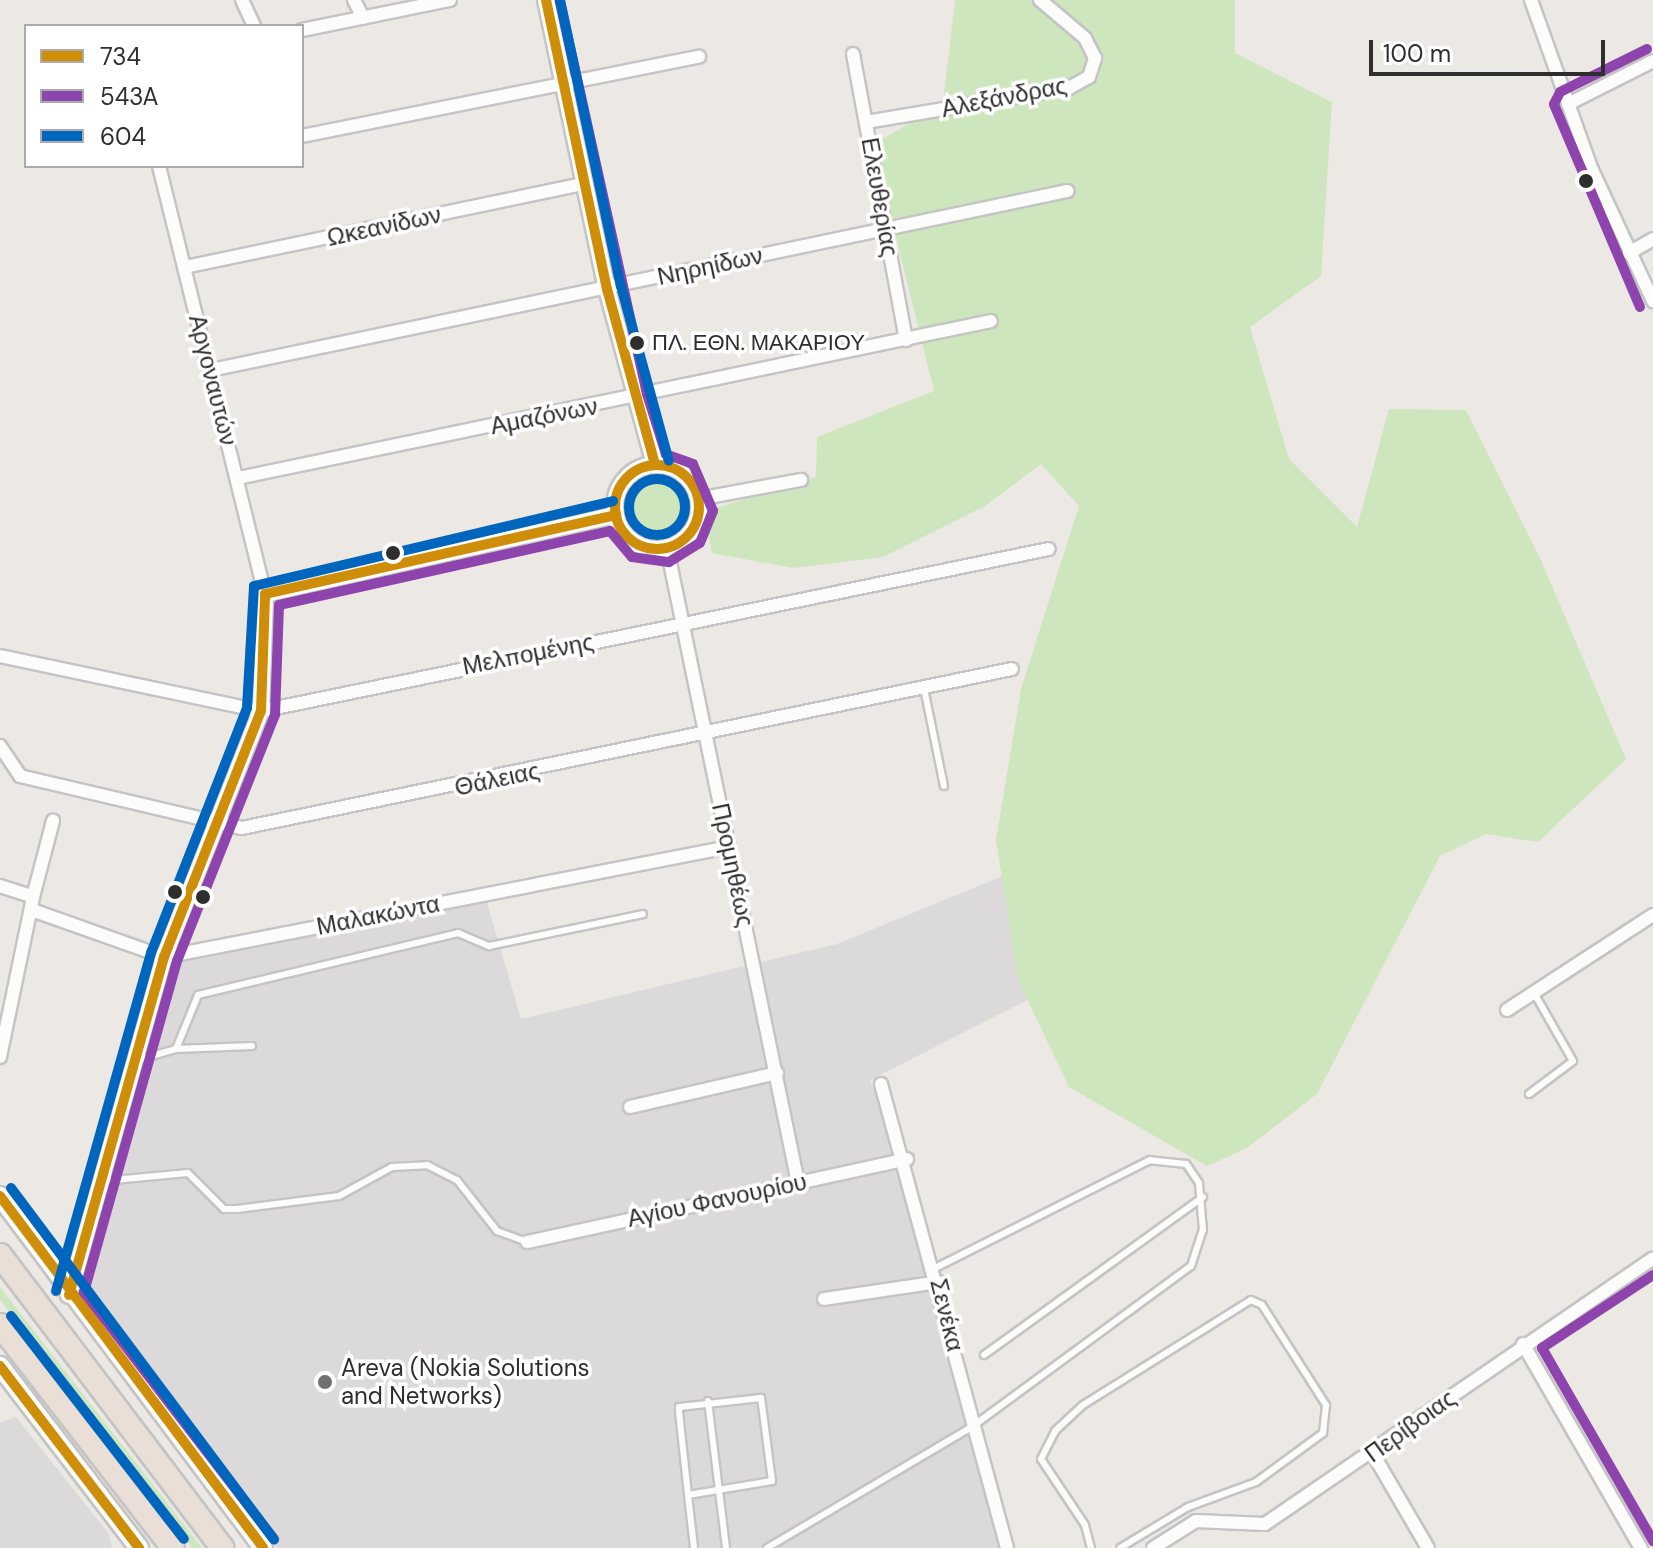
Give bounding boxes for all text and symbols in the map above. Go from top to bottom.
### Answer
legend [24,24,304,168]
scale bar [1373,24,1609,74]
text: 100 m [1383,38,1451,69]
text: 734 [100,41,141,72]
street label: Αλεξάνδρας [939,71,1069,123]
text: 543A [100,81,158,112]
text: 604 [100,121,146,152]
street label: Ελευθερίας [855,135,905,259]
unlabelled marker [1578,173,1594,189]
street label: Ωκεανίδων [324,200,444,252]
street label: Νηρηίδων [655,241,765,291]
street label: Αργοναυτών [183,312,243,448]
place label: ΠΛ. ΕΘΝ. ΜΑΚΑΡΙΟΥ [652,330,865,356]
marker: ΠΛ. ΕΘΝ. ΜΑΚΑΡΙΟΥ [629,335,645,351]
street label: Αμαζόνων [488,391,600,441]
unlabelled marker [385,545,401,561]
street label: Μελπομένης [460,627,596,681]
street label: Θάλειας [452,756,542,802]
street label: Προμηθέως [706,800,760,930]
unlabelled marker [167,884,183,900]
unlabelled marker [195,889,211,905]
street label: Μαλακώντα [314,889,442,941]
street label: Αγίου Φανουρίου [625,1167,809,1233]
street label: Σενέκα [924,1276,970,1354]
place label: Areva (Nokia Solutions and Networks) [341,1354,590,1410]
marker: Areva (Nokia Solutions and Networks) [316,1373,334,1391]
street label: Περίβοιας [1359,1384,1461,1468]

